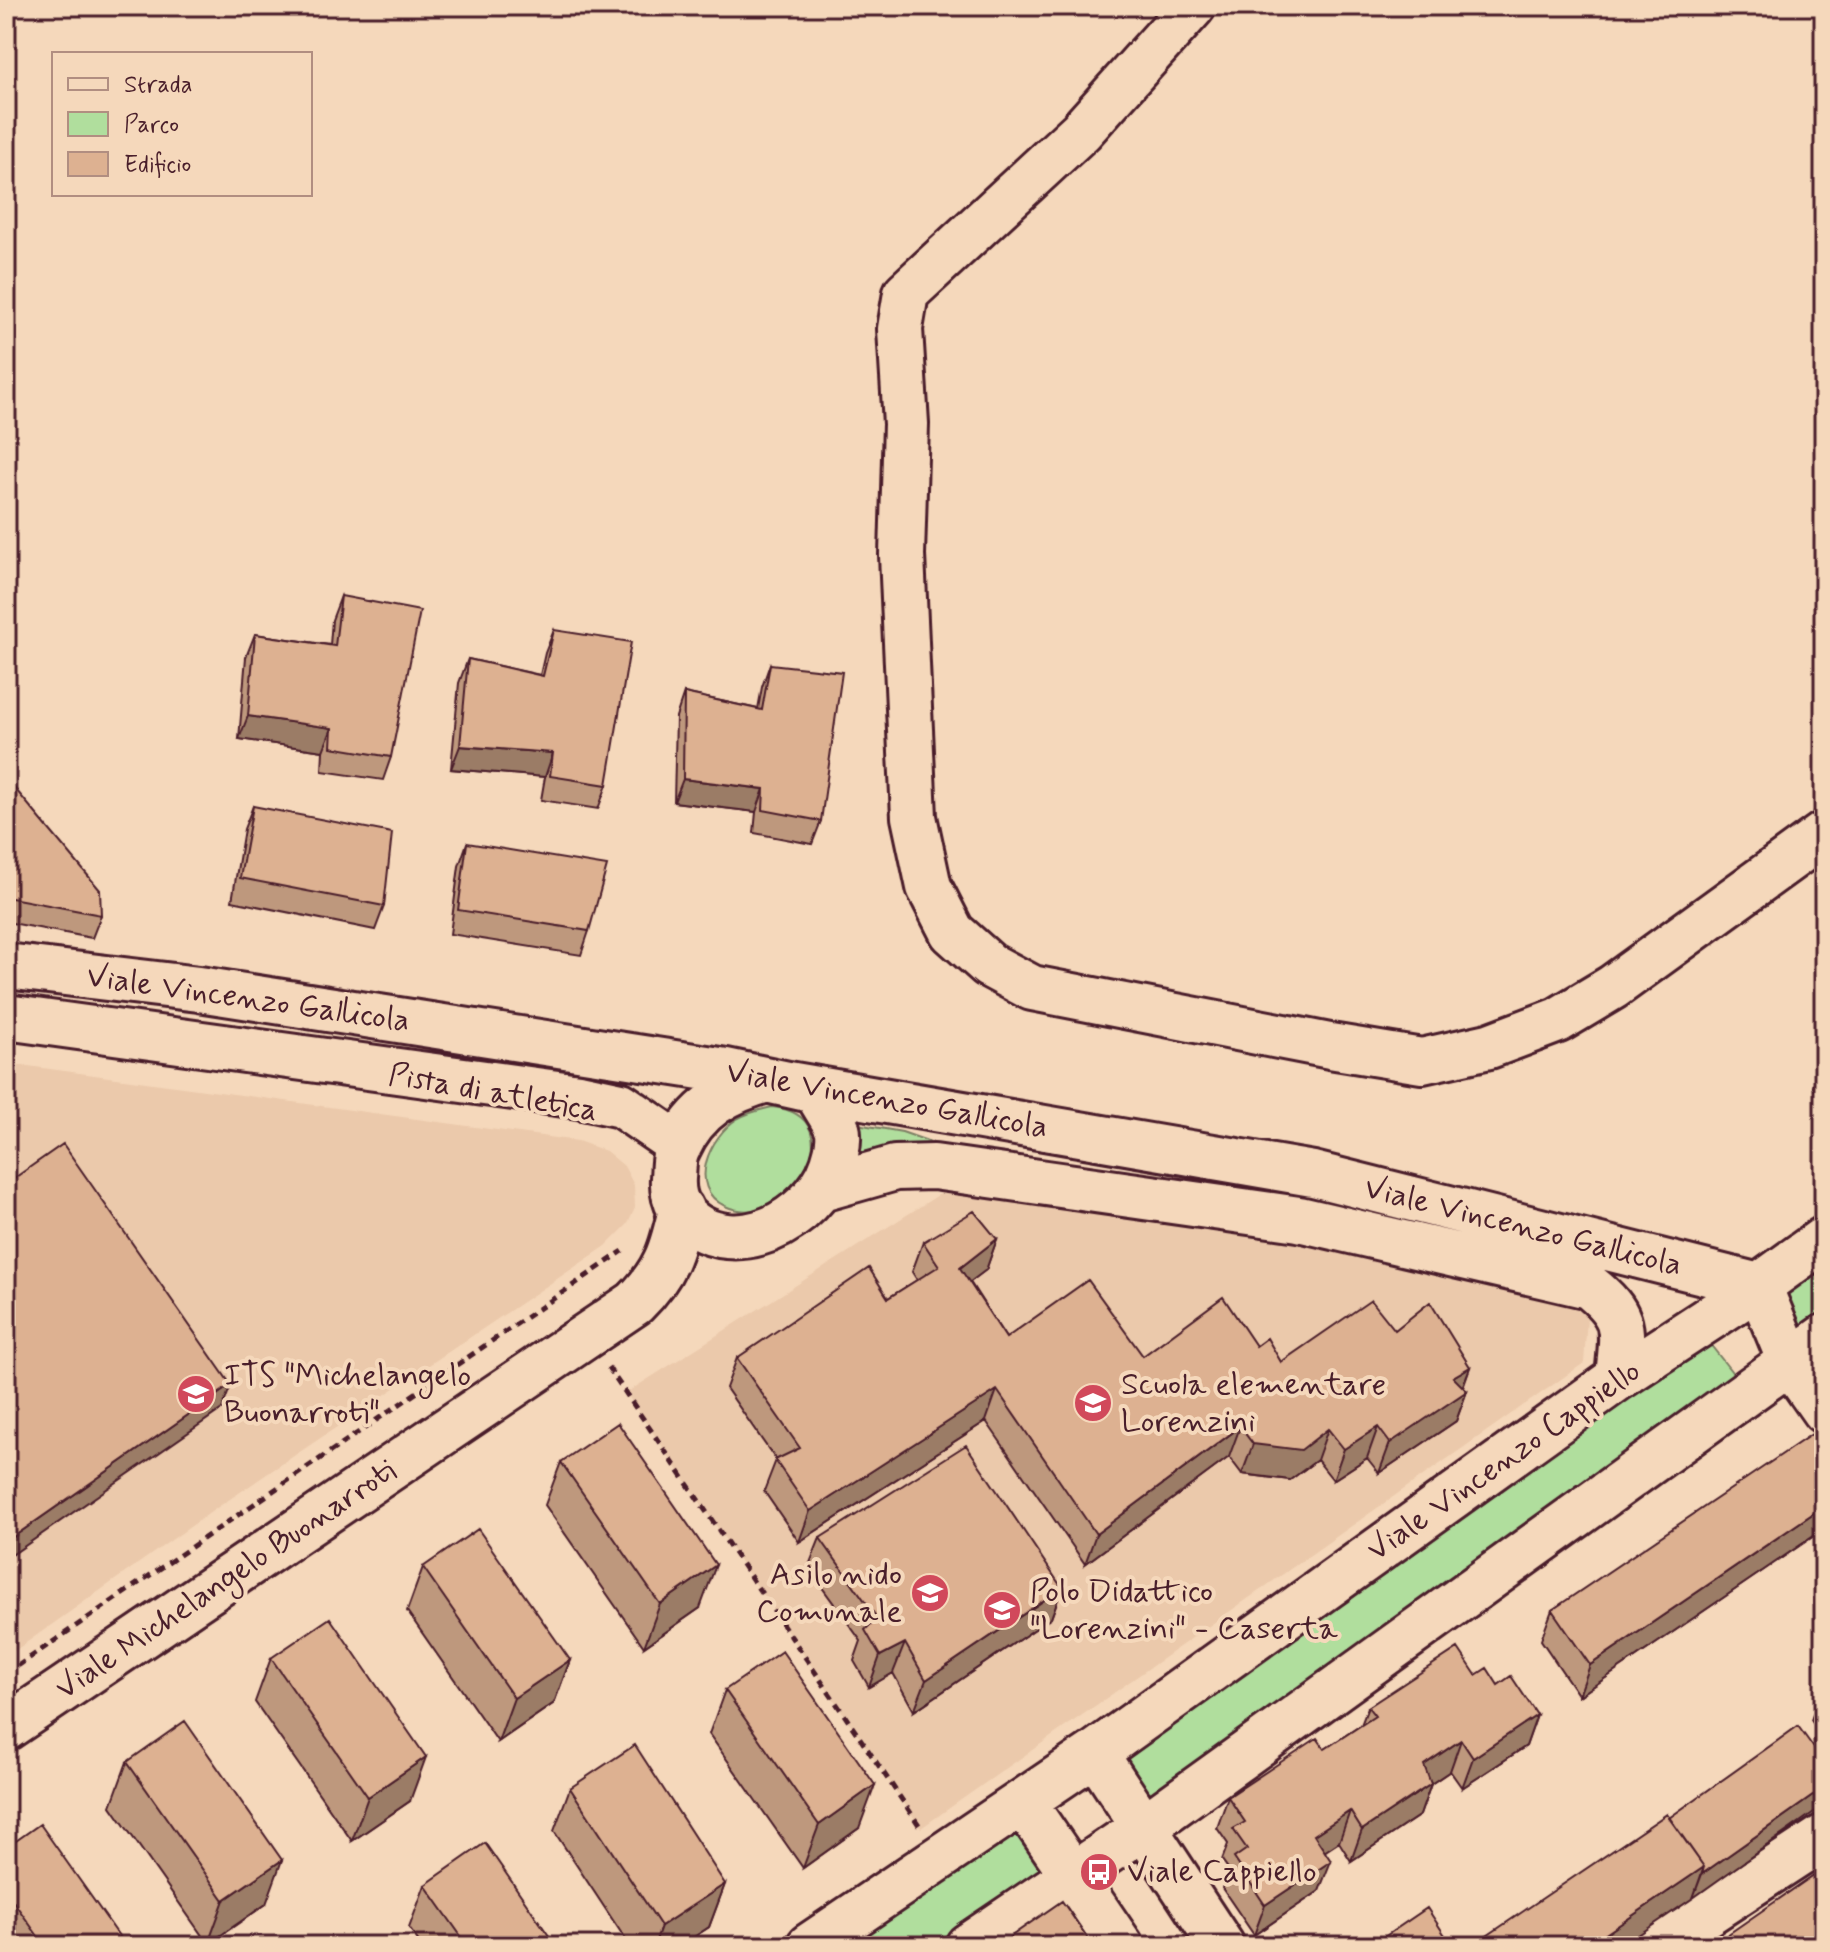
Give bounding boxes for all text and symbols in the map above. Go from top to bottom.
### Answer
legend [52,52,312,196]
text: Strada [124,70,193,101]
text: Parco [124,110,179,141]
text: Edificio [124,150,191,181]
street label: Viale Vincenzo Gallicola [84,956,412,1042]
street label: Viale Vincenzo Gallicola [723,1051,1051,1149]
street label: Pista di atletica [385,1054,601,1132]
street label: Viale Vincenzo Gallicola [1360,1167,1686,1287]
street label: Viale Vincenzo Cappiello [1359,1351,1649,1571]
place label: ITS "Michelangelo Buonarroti" [224,1355,471,1434]
place label: Scuola elementare Lorenzini [1121,1364,1386,1443]
school or university icon: ITS "Michelangelo Buonarroti" [175,1373,217,1415]
school or university icon: Scuola elementare Lorenzini [1072,1382,1114,1424]
street label: Viale Michelangelo Buonarroti [47,1450,406,1712]
place label: Asilo nido Comunale [756,1554,902,1633]
place label: Polo Didattico "Lorenzini" - Caserta [1030,1571,1338,1650]
school or university icon: Asilo nido Comunale [909,1572,951,1614]
school or university icon: Polo Didattico "Lorenzini" - Caserta [981,1589,1023,1631]
bus stop icon: Viale Cappiello [1078,1851,1120,1893]
place label: Viale Cappiello [1127,1851,1317,1893]

